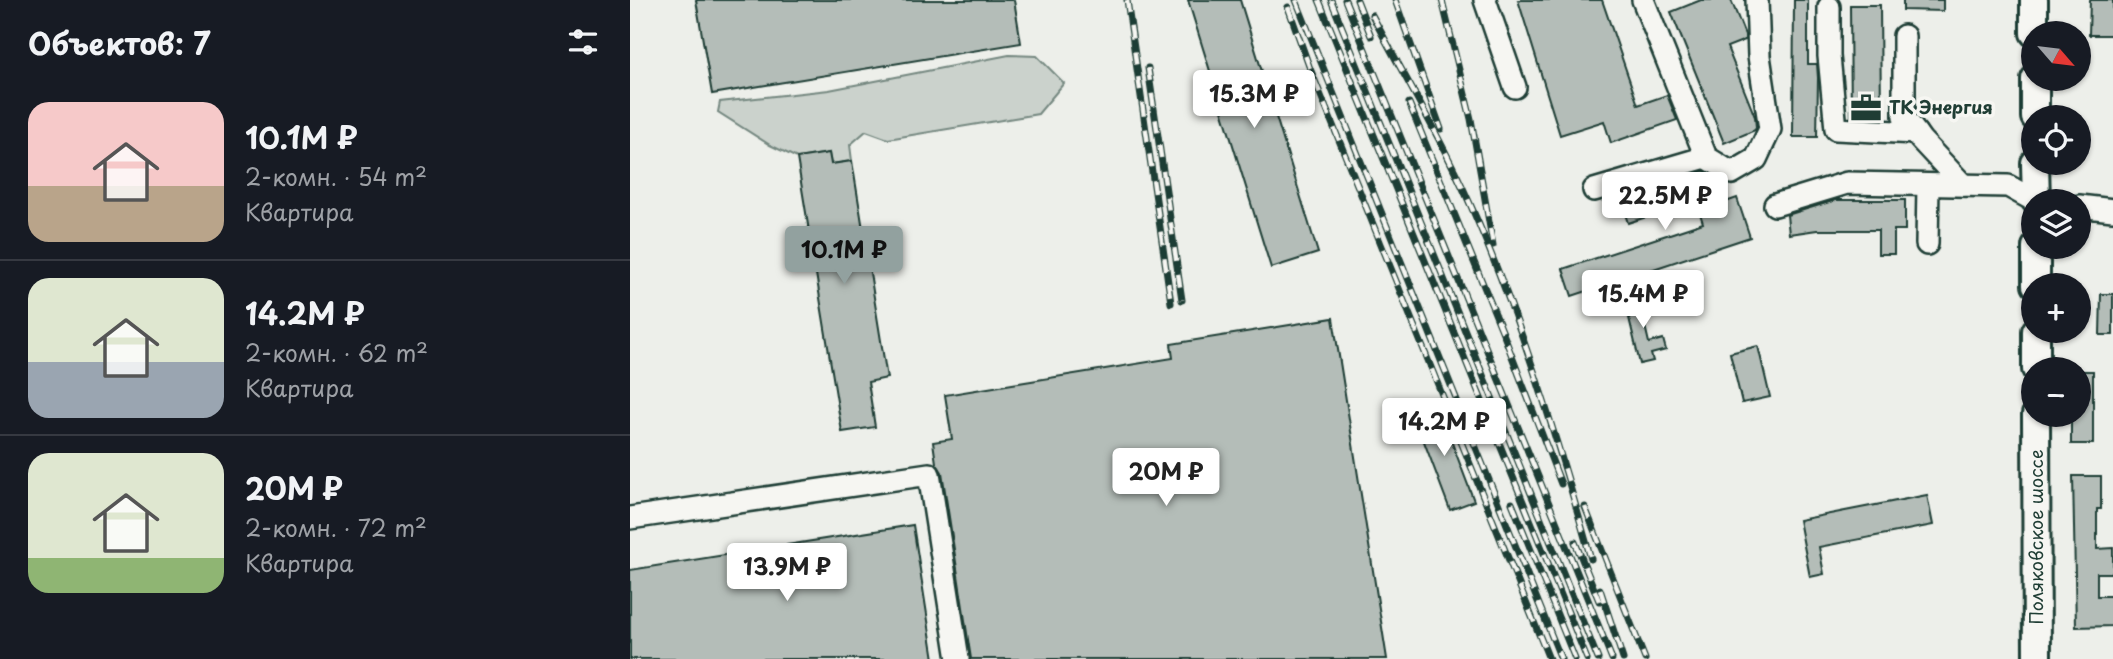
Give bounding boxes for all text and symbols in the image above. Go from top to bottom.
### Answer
text: Объектов: 7 [28,20,211,65]
north arrow [2021,21,2091,91]
map controls [2021,21,2091,427]
icon: filters [564,23,602,61]
pin: 15.3M ₽ [1189,71,1319,130]
text: 15.3M ₽ [1209,75,1299,110]
office icon: ТК Энергия [1849,91,1883,125]
place label: ТК Энергия [1889,93,1993,120]
button: locate [2021,105,2091,175]
text: 10.1M ₽ [245,114,358,159]
icon: home [84,130,168,214]
text: 2-комн. · 54 m² [245,159,427,194]
pin: 22.5M ₽ [1600,173,1730,232]
text: 22.5M ₽ [1618,177,1712,212]
button: layers [2021,189,2091,259]
text: Квартира [245,194,353,229]
pin: 10.1M ₽ [779,226,909,286]
text: 10.1M ₽ [801,231,887,266]
pin: 15.4M ₽ [1578,270,1708,330]
button: + [2021,273,2091,343]
text: 15.4M ₽ [1598,275,1688,310]
text: 14.2M ₽ [245,290,365,335]
icon: home [84,306,168,390]
text: 2-комн. · 62 m² [245,335,428,370]
button: − [2021,357,2091,427]
text: Квартира [245,370,353,405]
pin: 14.2M ₽ [1379,398,1509,458]
text: 14.2M ₽ [1398,403,1490,438]
pin: 20M ₽ [1117,448,1215,508]
street label: Поляковское шоссе [2022,450,2049,624]
text: 20M ₽ [1128,453,1204,488]
text: 20M ₽ [245,465,343,510]
icon: home [84,481,168,565]
text: 2-комн. · 72 m² [245,510,427,545]
pin: 13.9M ₽ [722,544,852,603]
text: Квартира [245,545,353,580]
text: 13.9M ₽ [743,548,831,583]

